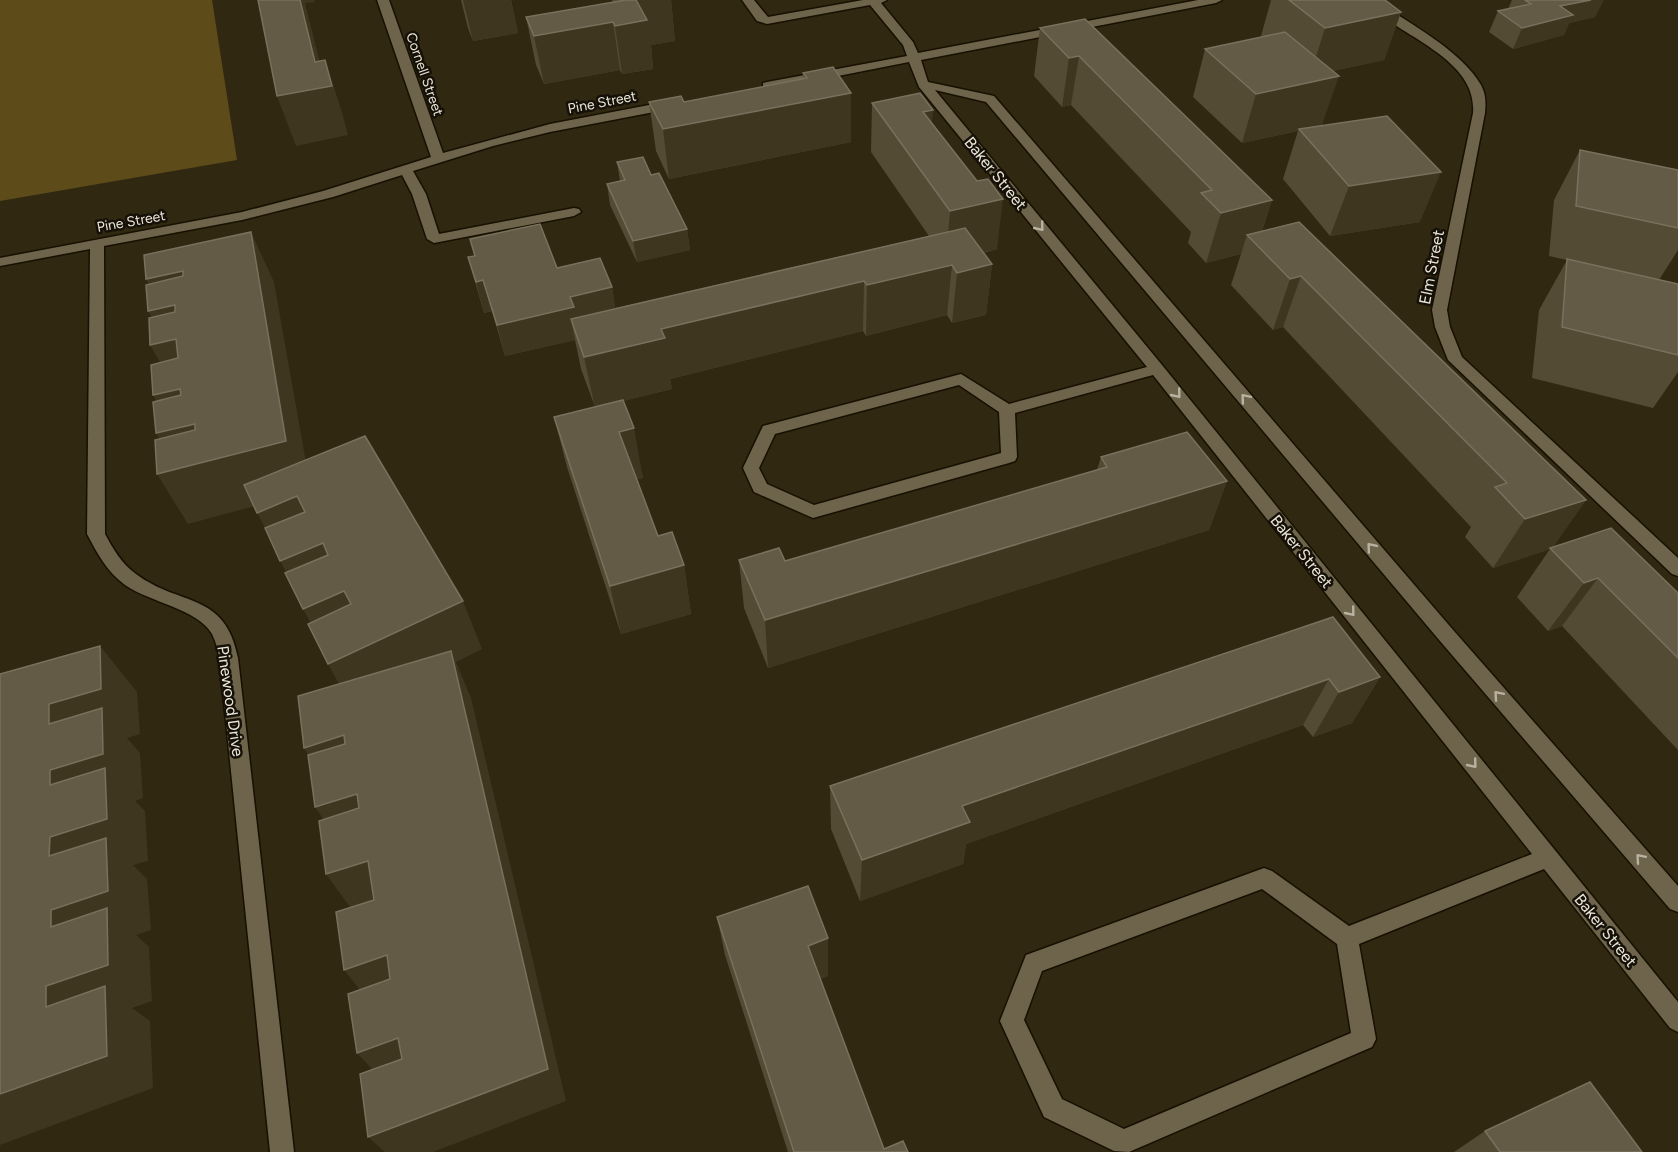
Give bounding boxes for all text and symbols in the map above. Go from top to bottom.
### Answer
street label: Cornell Street [402,30,447,118]
street label: Pine Street [566,88,638,117]
street label: Baker Street [960,133,1031,214]
street label: Pine Street [95,207,167,236]
one-way arrow [1033,220,1044,231]
street label: Elm Street [1415,228,1448,306]
one-way arrow [1169,387,1180,398]
one-way arrow [1241,394,1252,405]
street label: Baker Street [1266,511,1337,592]
one-way arrow [1367,543,1378,554]
one-way arrow [1344,605,1355,616]
street label: Pinewood Drive [213,644,248,758]
one-way arrow [1494,691,1505,702]
one-way arrow [1466,757,1477,768]
one-way arrow [1636,854,1647,865]
street label: Baker Street [1570,890,1641,971]

